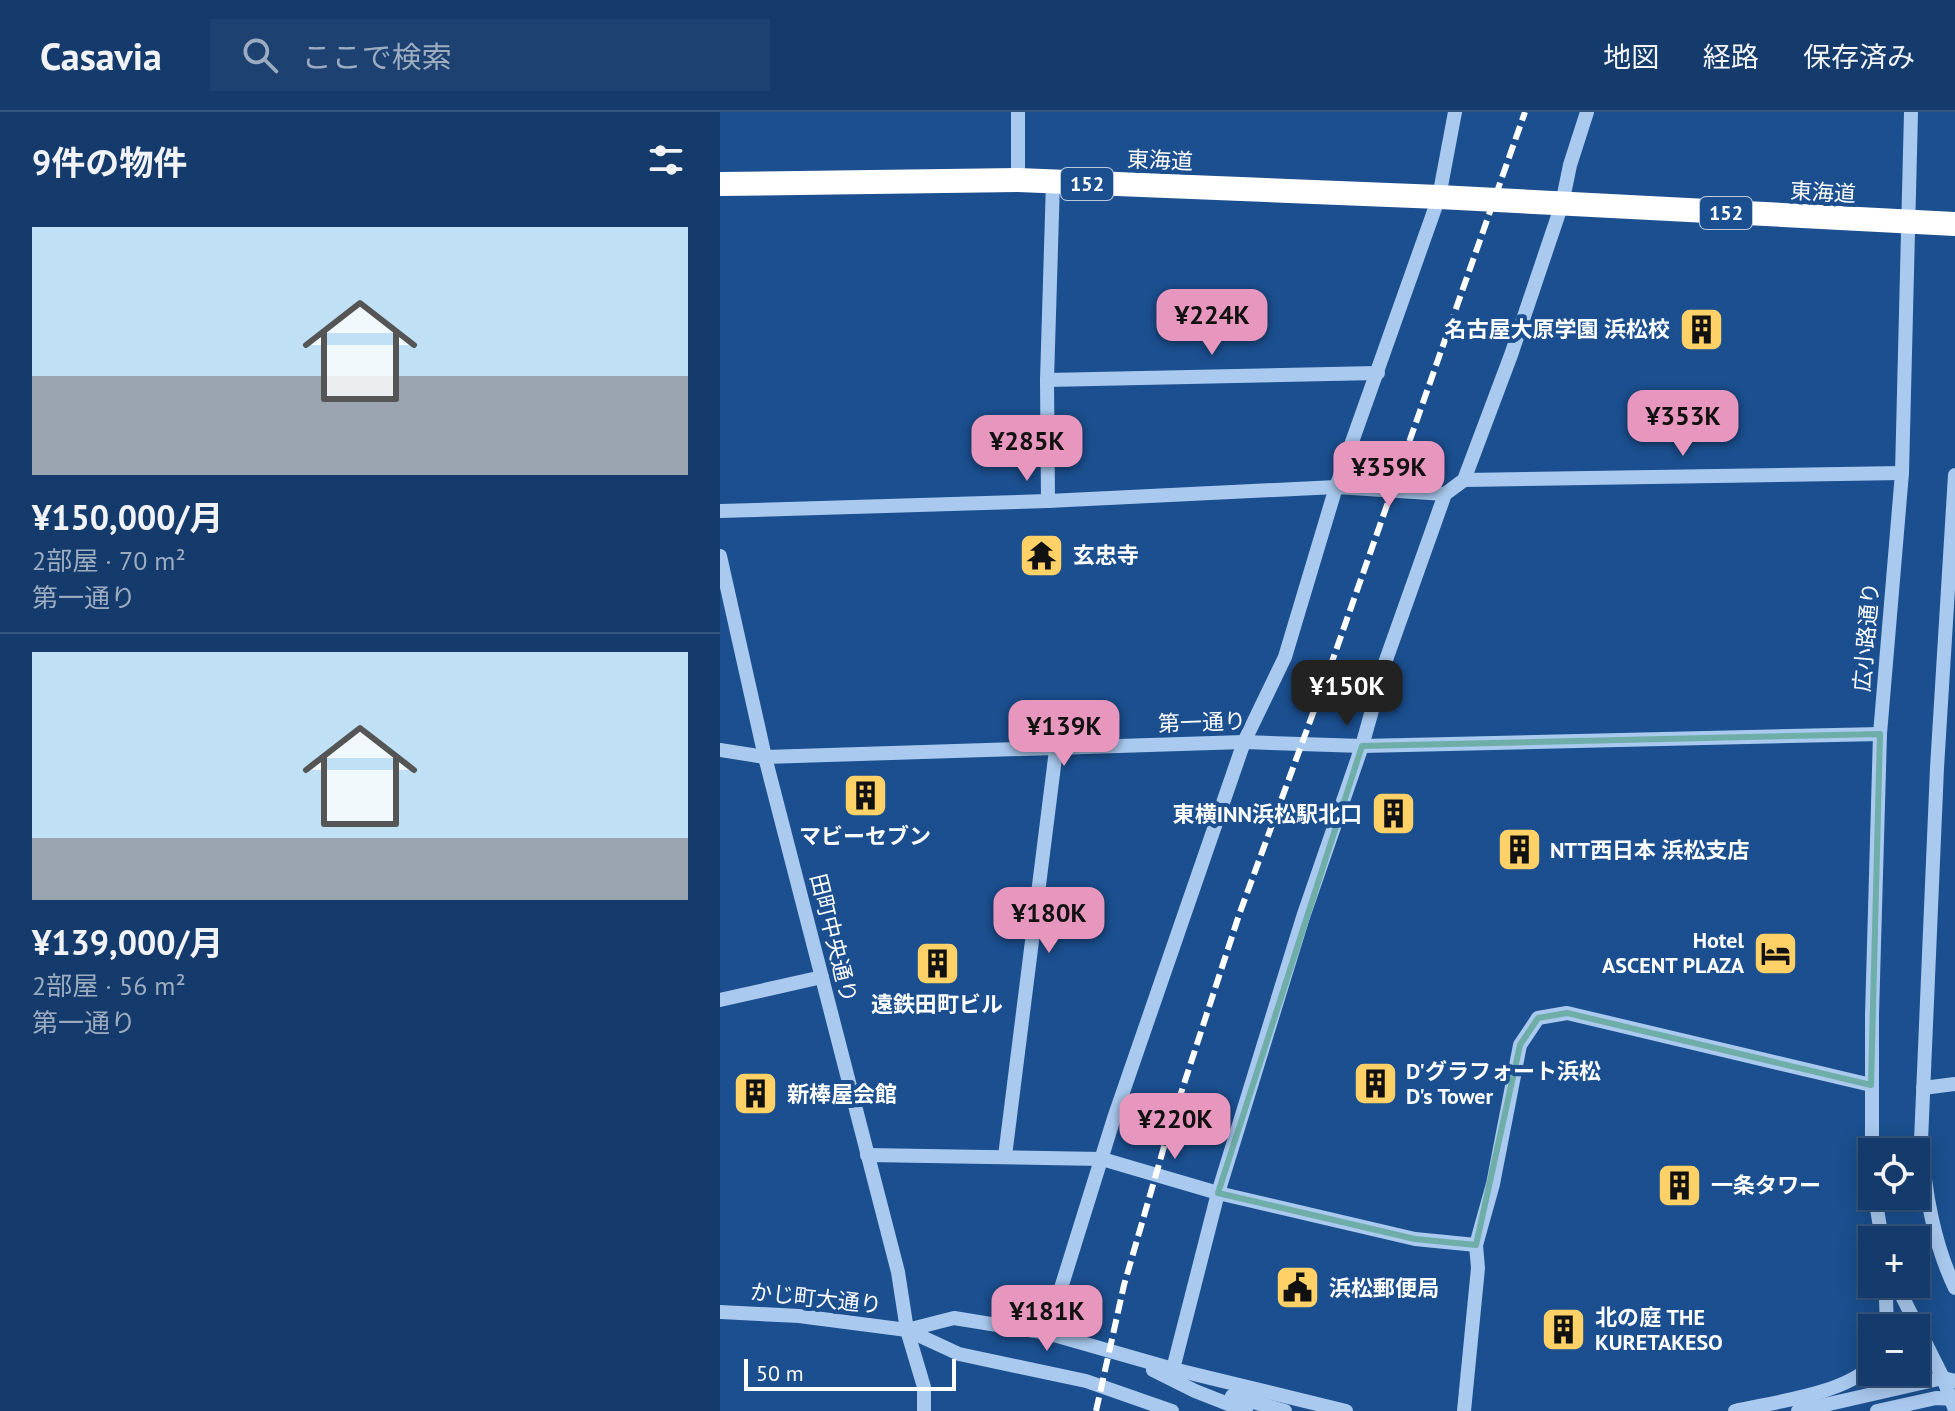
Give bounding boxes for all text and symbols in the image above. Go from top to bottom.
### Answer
search box [210,19,770,91]
text: Casavia [40,31,162,80]
icon: search [238,33,282,77]
text: ここで検索 [302,37,452,76]
text: 地図 [1603,38,1659,75]
text: 経路 [1703,38,1759,75]
text: 保存済み [1803,38,1915,75]
icon: filters [644,138,688,182]
text: 9件の物件 [32,140,187,184]
street label: 東海道 [1127,145,1193,175]
road number: 152 [1061,168,1113,200]
street label: 東海道 [1789,176,1857,208]
road number: 152 [1700,197,1752,229]
icon: home [288,279,432,423]
pin: ¥224K [1156,289,1268,357]
text: ¥224K [1174,298,1250,331]
building icon: 名古屋大原学園 浜松校 [1677,305,1725,353]
place label: 名古屋大原学園 浜松校 [1444,315,1670,343]
pin: ¥353K [1627,390,1739,458]
text: ¥353K [1645,399,1721,432]
pin: ¥285K [971,415,1083,483]
text: ¥285K [989,424,1065,457]
pin: ¥359K [1333,441,1445,509]
text: ¥359K [1351,450,1427,483]
text: ¥150,000/月 [32,495,223,539]
temple icon: 玄忠寺 [1018,531,1066,579]
place label: 玄忠寺 [1073,541,1139,569]
text: 2部屋 · 70 m² [32,544,186,577]
text: 第一通り [32,581,136,614]
street label: 広小路通り [1847,581,1885,693]
pin: ¥150K [1291,660,1403,728]
text: ¥150K [1309,669,1385,702]
pin: ¥139K [1008,700,1120,768]
icon: home [288,704,432,848]
street label: 第一通り [1158,706,1246,738]
text: ¥139K [1026,709,1102,742]
building icon: マビーセブン [841,771,889,819]
building icon: 東横INN浜松駅北口 [1369,790,1417,838]
place label: 東横INN浜松駅北口 [1173,800,1362,828]
place label: マビーセブン [799,822,931,850]
building icon: NTT西日本 浜松支店 [1495,826,1543,874]
place label: NTT西日本 浜松支店 [1550,836,1749,864]
street label: 田町中央通り [804,871,864,1005]
pin: ¥180K [993,887,1105,955]
text: ¥180K [1011,896,1087,929]
text: ¥139,000/月 [32,920,223,964]
place label: Hotel ASCENT PLAZA [1602,926,1745,979]
hotel icon: Hotel ASCENT PLAZA [1751,929,1799,977]
building icon: 遠鉄田町ビル [913,939,961,987]
text: 2部屋 · 56 m² [32,969,186,1002]
place label: 遠鉄田町ビル [871,990,1003,1018]
text: 第一通り [32,1006,136,1039]
place label: D'グラフォート浜松 D's Tower [1406,1057,1601,1110]
building icon: D'グラフォート浜松 D's Tower [1351,1060,1399,1108]
building icon: 新棒屋会館 [732,1070,780,1118]
place label: 新棒屋会館 [787,1080,897,1108]
pin: ¥220K [1119,1093,1231,1161]
text: ¥220K [1137,1102,1213,1135]
map controls [1858,1138,1930,1386]
button: locate [1858,1138,1930,1210]
building icon: 一条タワー [1656,1161,1704,1209]
place label: 一条タワー [1711,1171,1821,1199]
button: + [1858,1226,1930,1298]
public building icon: 浜松郵便局 [1274,1264,1322,1312]
place label: 浜松郵便局 [1329,1274,1439,1302]
street label: かじ町大通り [749,1277,883,1319]
pin: ¥181K [991,1285,1103,1353]
text: ¥181K [1009,1294,1085,1327]
place label: 北の庭 THE KURETAKESO [1595,1303,1723,1356]
building icon: 北の庭 THE KURETAKESO [1540,1306,1588,1354]
button: − [1858,1314,1930,1386]
scale bar [744,1355,956,1391]
text: 50 m [756,1359,804,1387]

